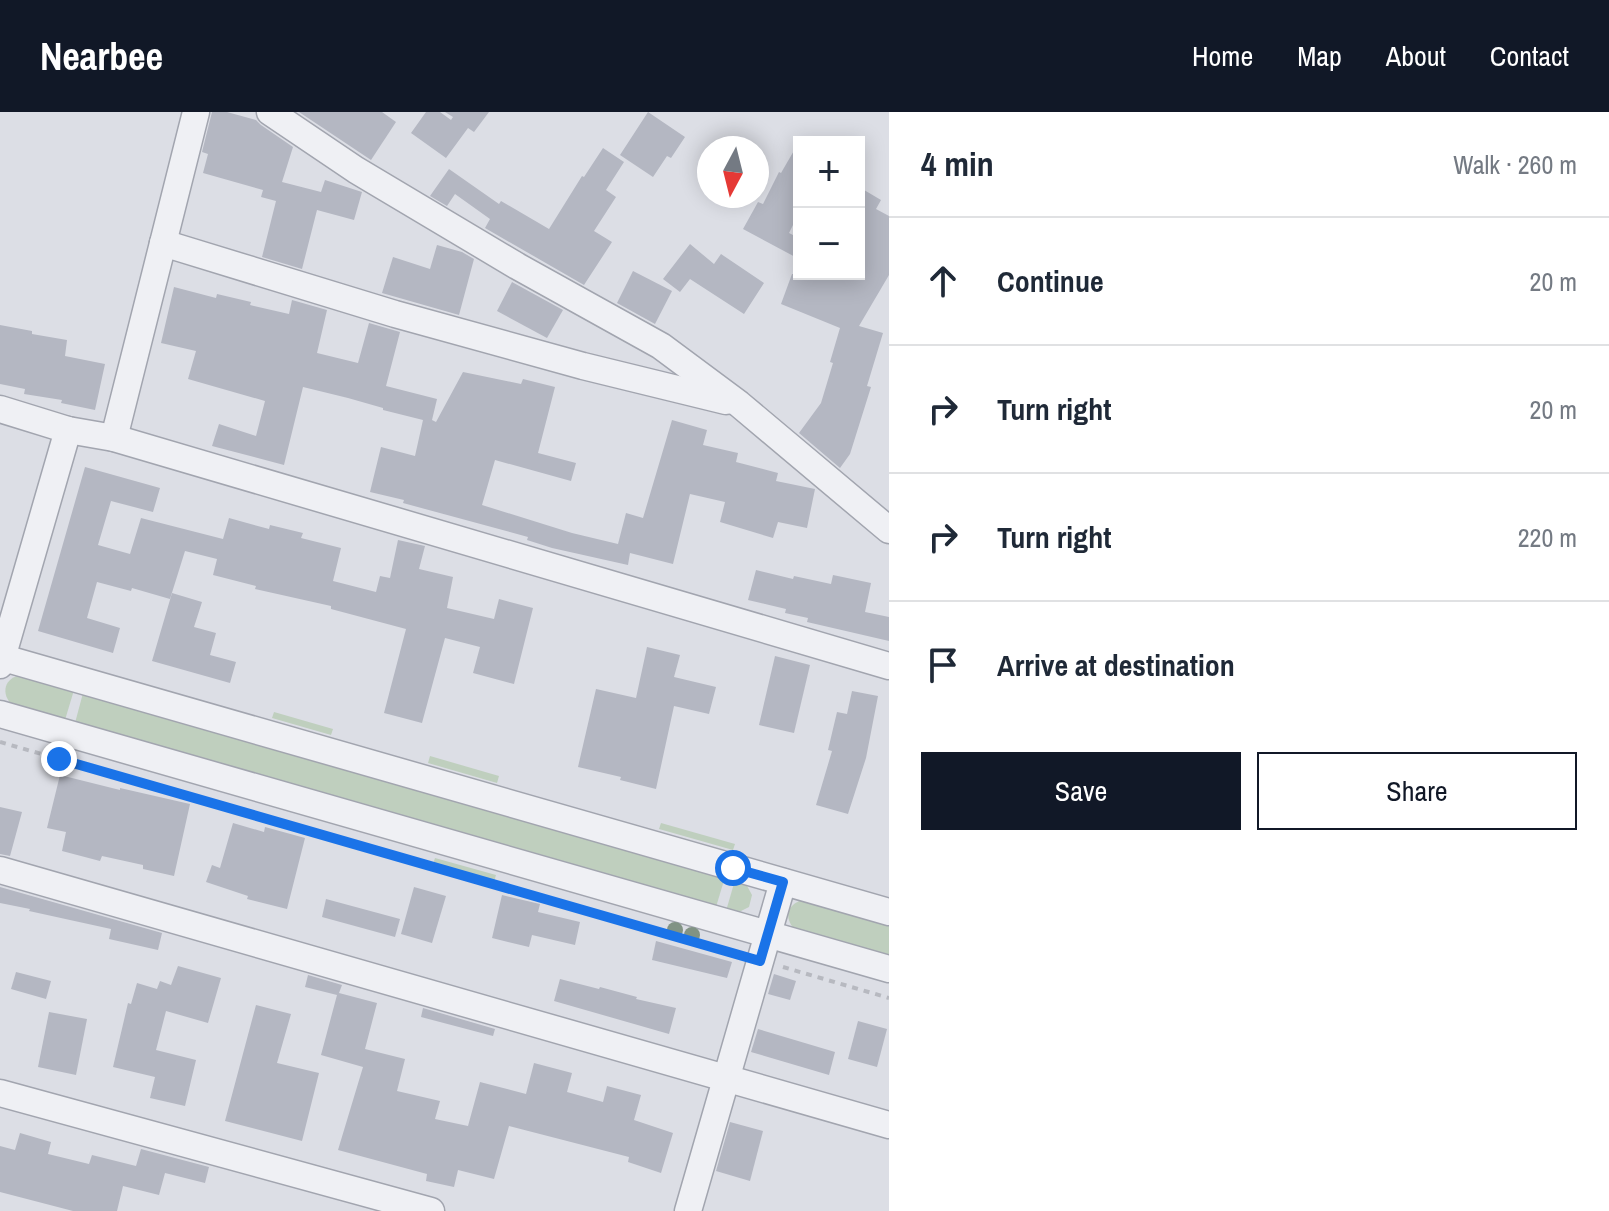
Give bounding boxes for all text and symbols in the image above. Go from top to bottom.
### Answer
text: Nearbee [40,31,163,82]
text: Home [1192,37,1253,75]
text: Map [1297,37,1342,75]
text: About [1386,37,1446,75]
text: Contact [1490,37,1569,75]
north arrow [697,136,769,208]
map controls [793,136,865,280]
button: + [793,136,865,208]
text: 4 min [921,141,994,187]
text: Walk · 260 m [1453,147,1577,182]
button: − [793,208,865,280]
icon: ahead [921,259,965,303]
text: Continue [997,261,1104,301]
text: 20 m [1530,264,1577,299]
icon: right [921,387,965,431]
text: Turn right [997,389,1111,429]
text: 20 m [1530,392,1577,427]
icon: right [921,515,965,559]
text: Turn right [997,517,1111,557]
text: 220 m [1518,520,1577,555]
icon: arrive [921,643,965,687]
text: Arrive at destination [997,645,1235,685]
route end [41,741,77,777]
button: Save [921,752,1241,830]
button: Share [1257,752,1577,830]
route start [715,850,751,886]

